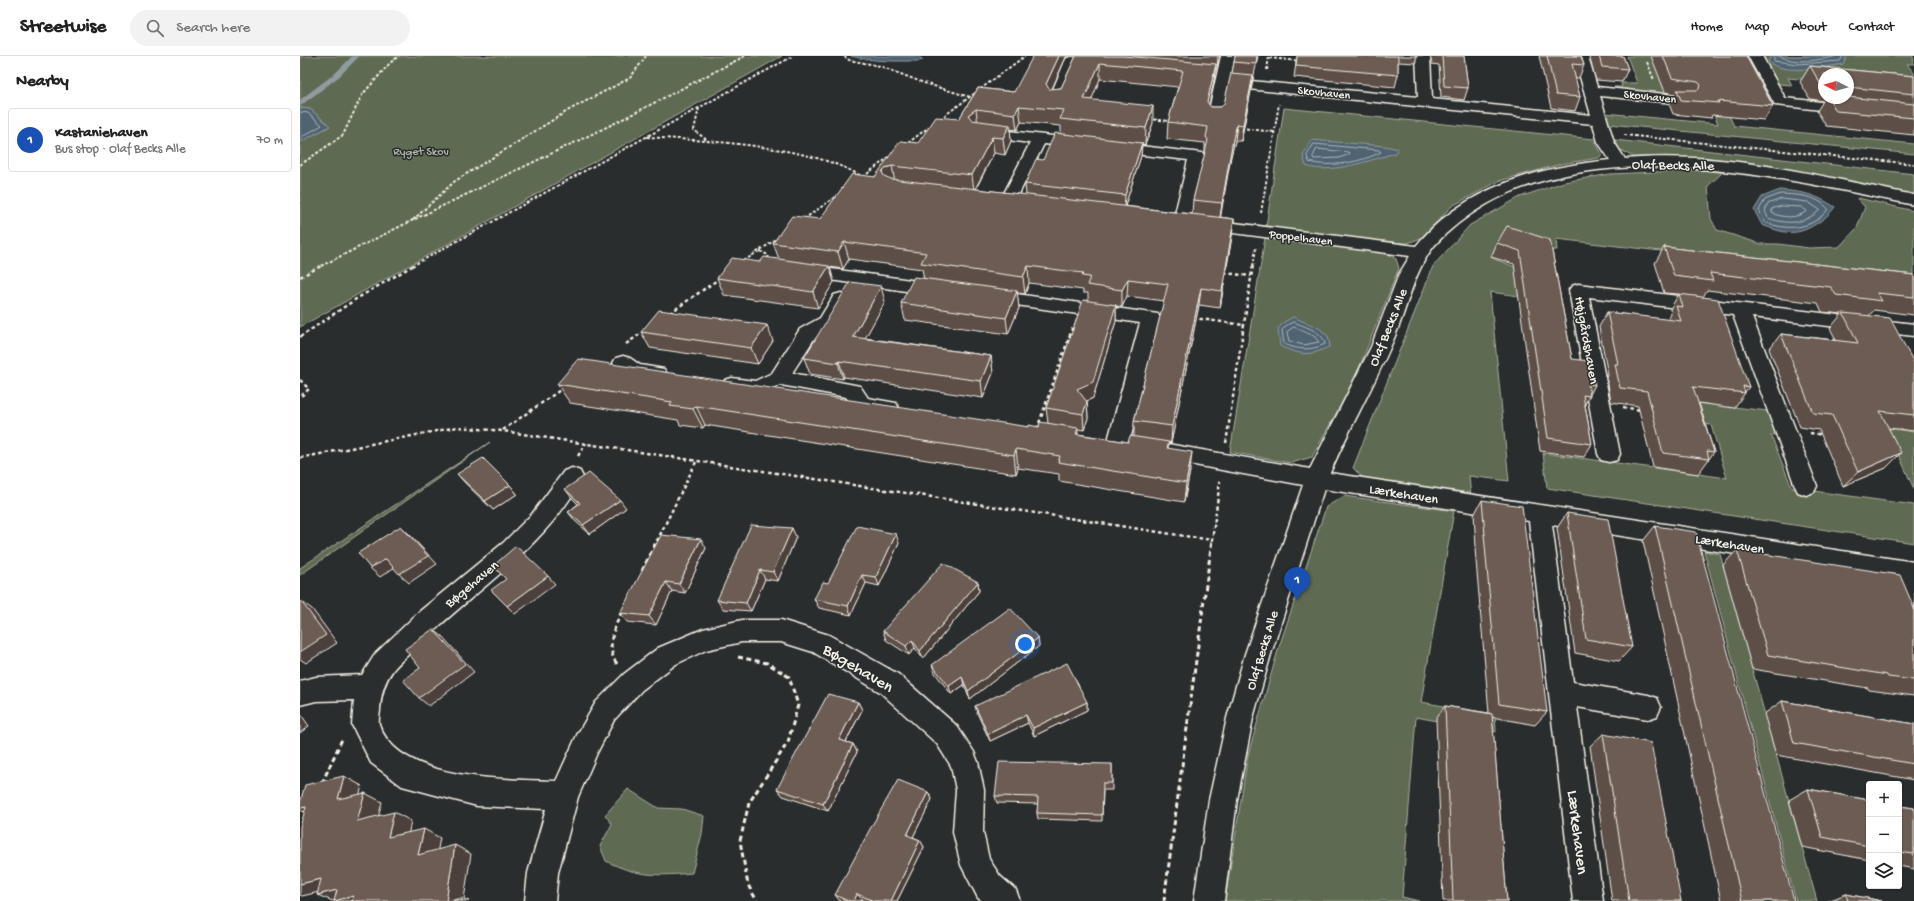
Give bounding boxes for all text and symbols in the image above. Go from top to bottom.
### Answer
search box [130,10,410,46]
text: Streetwise [20,16,106,39]
icon: search [144,17,166,39]
text: Search here [176,19,250,37]
text: Home [1691,19,1723,36]
text: Map [1745,19,1769,36]
text: About [1791,19,1827,36]
text: Contact [1849,19,1894,36]
north arrow [1818,68,1854,104]
text: Nearby [16,72,69,92]
street label: Skovhaven [1297,84,1351,104]
street label: Skovhaven [1623,88,1677,108]
text: Kastaniehaven [55,124,148,142]
text: 1 [27,133,33,148]
text: 70 m [257,133,283,148]
text: Bus stop · Olaf Becks Alle [55,142,186,157]
park label: Ryget Skov [393,146,449,160]
street label: Olaf Becks Alle [1632,157,1715,176]
street label: Poppelhaven [1267,228,1334,250]
street label: Olaf Becks Alle [1366,286,1413,369]
street label: Højgårdshaven [1569,295,1602,386]
street label: Lærkehaven [1368,482,1440,509]
street label: Lærkehaven [1694,532,1766,559]
street label: Bøgehaven [441,557,503,613]
pin: 1 [1284,567,1310,600]
street label: Olaf Becks Alle [1243,608,1284,693]
your location [1015,634,1035,654]
street label: Bøgehaven [818,640,896,698]
map controls [1866,781,1902,889]
button: + [1866,781,1902,817]
street label: Lærkehaven [1561,789,1591,876]
button: − [1866,817,1902,853]
button: layers [1866,853,1902,889]

